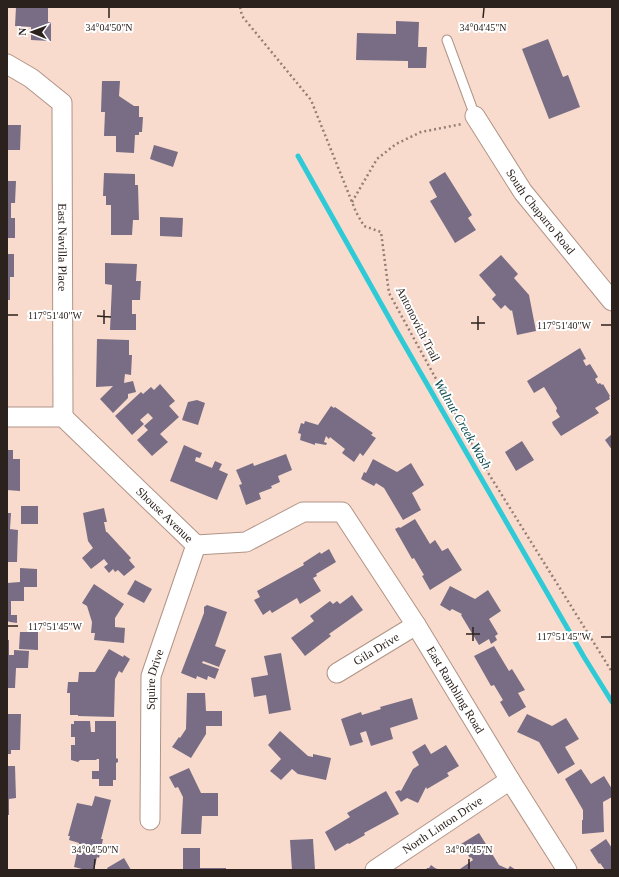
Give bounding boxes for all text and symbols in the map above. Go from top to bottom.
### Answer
north arrow [12,12,52,52]
text: 34°04'50"N [85,22,133,33]
text: 34°04'45"N [459,22,507,33]
text: N [16,28,28,36]
street label: South Chaparro Road [503,166,578,257]
street label: East Navilla Place [55,203,70,291]
street label: Antonovich Trail [393,284,443,364]
text: 117°51'40"W [28,310,83,321]
text: 117°51'40"W [537,320,592,331]
water label: Walnut Creek Wash [431,376,495,472]
street label: Shouse Avenue [133,484,196,545]
text: 117°51'45"W [28,621,83,632]
street label: Gila Drive [351,630,402,668]
text: 117°51'45"W [537,631,592,642]
street label: East Rambling Road [424,644,487,736]
street label: Squire Drive [144,647,167,710]
street label: North Linton Drive [400,793,485,857]
text: 34°04'50"N [71,844,119,855]
text: 34°04'45"N [445,844,493,855]

